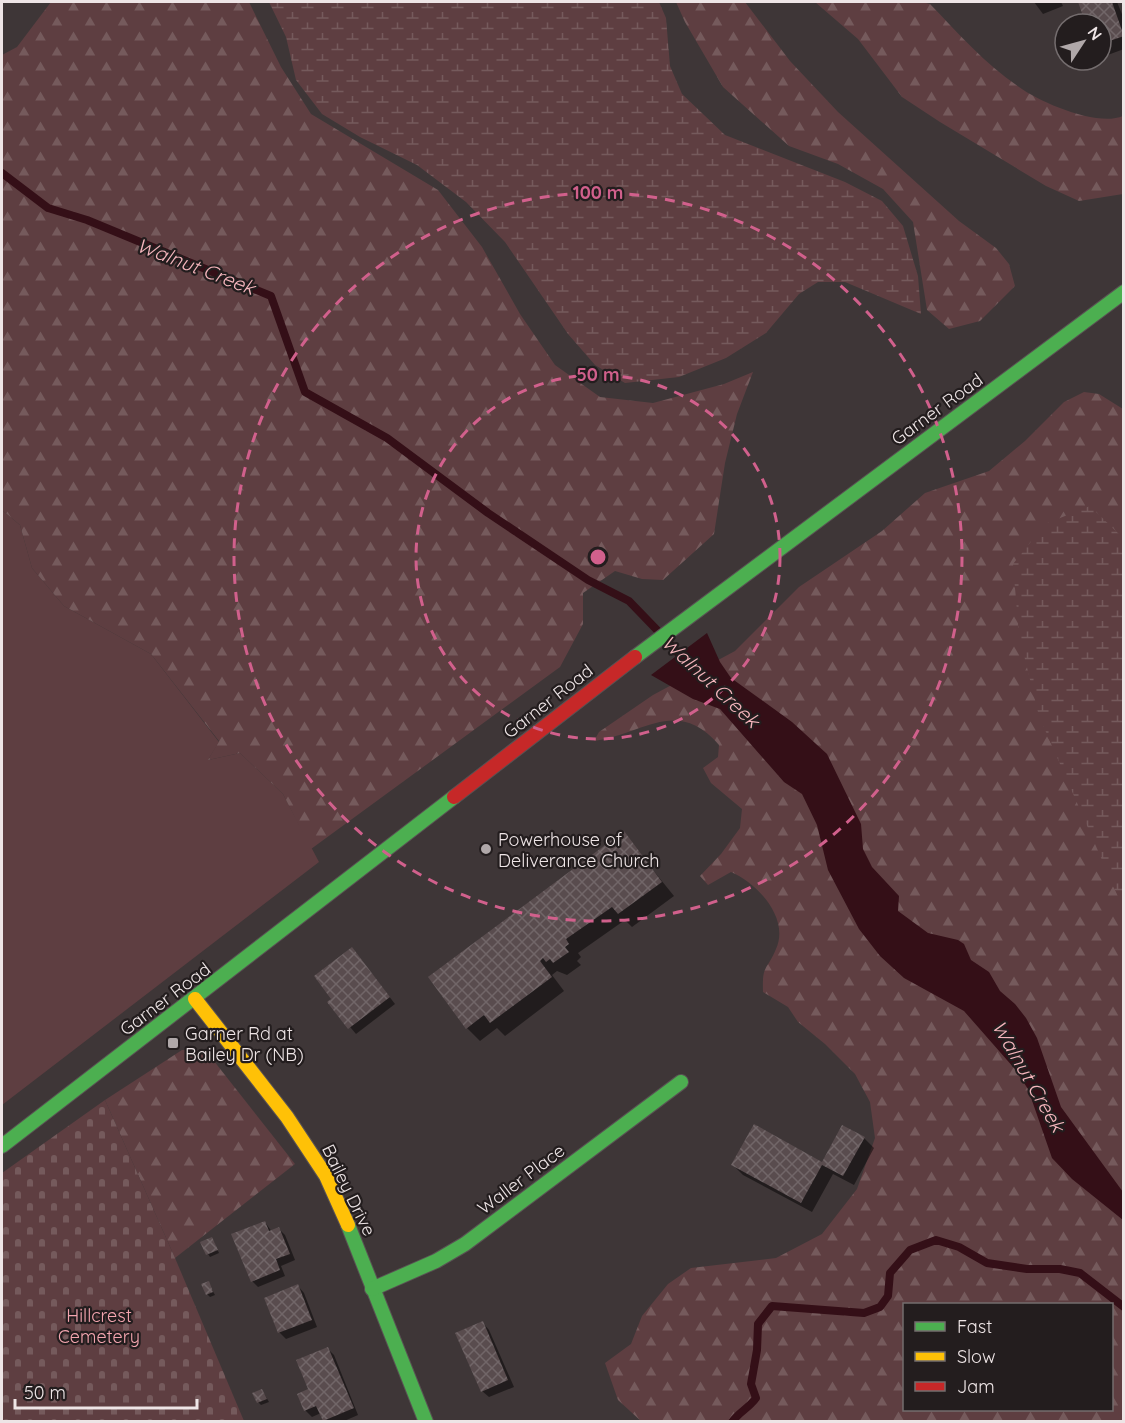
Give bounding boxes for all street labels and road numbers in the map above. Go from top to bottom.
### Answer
street label: Garner Road [887,368,987,450]
street label: Garner Road [498,659,598,743]
street label: Garner Road [115,957,215,1041]
street label: Waller Place [473,1139,569,1219]
street label: Bailey Drive [317,1140,381,1240]

